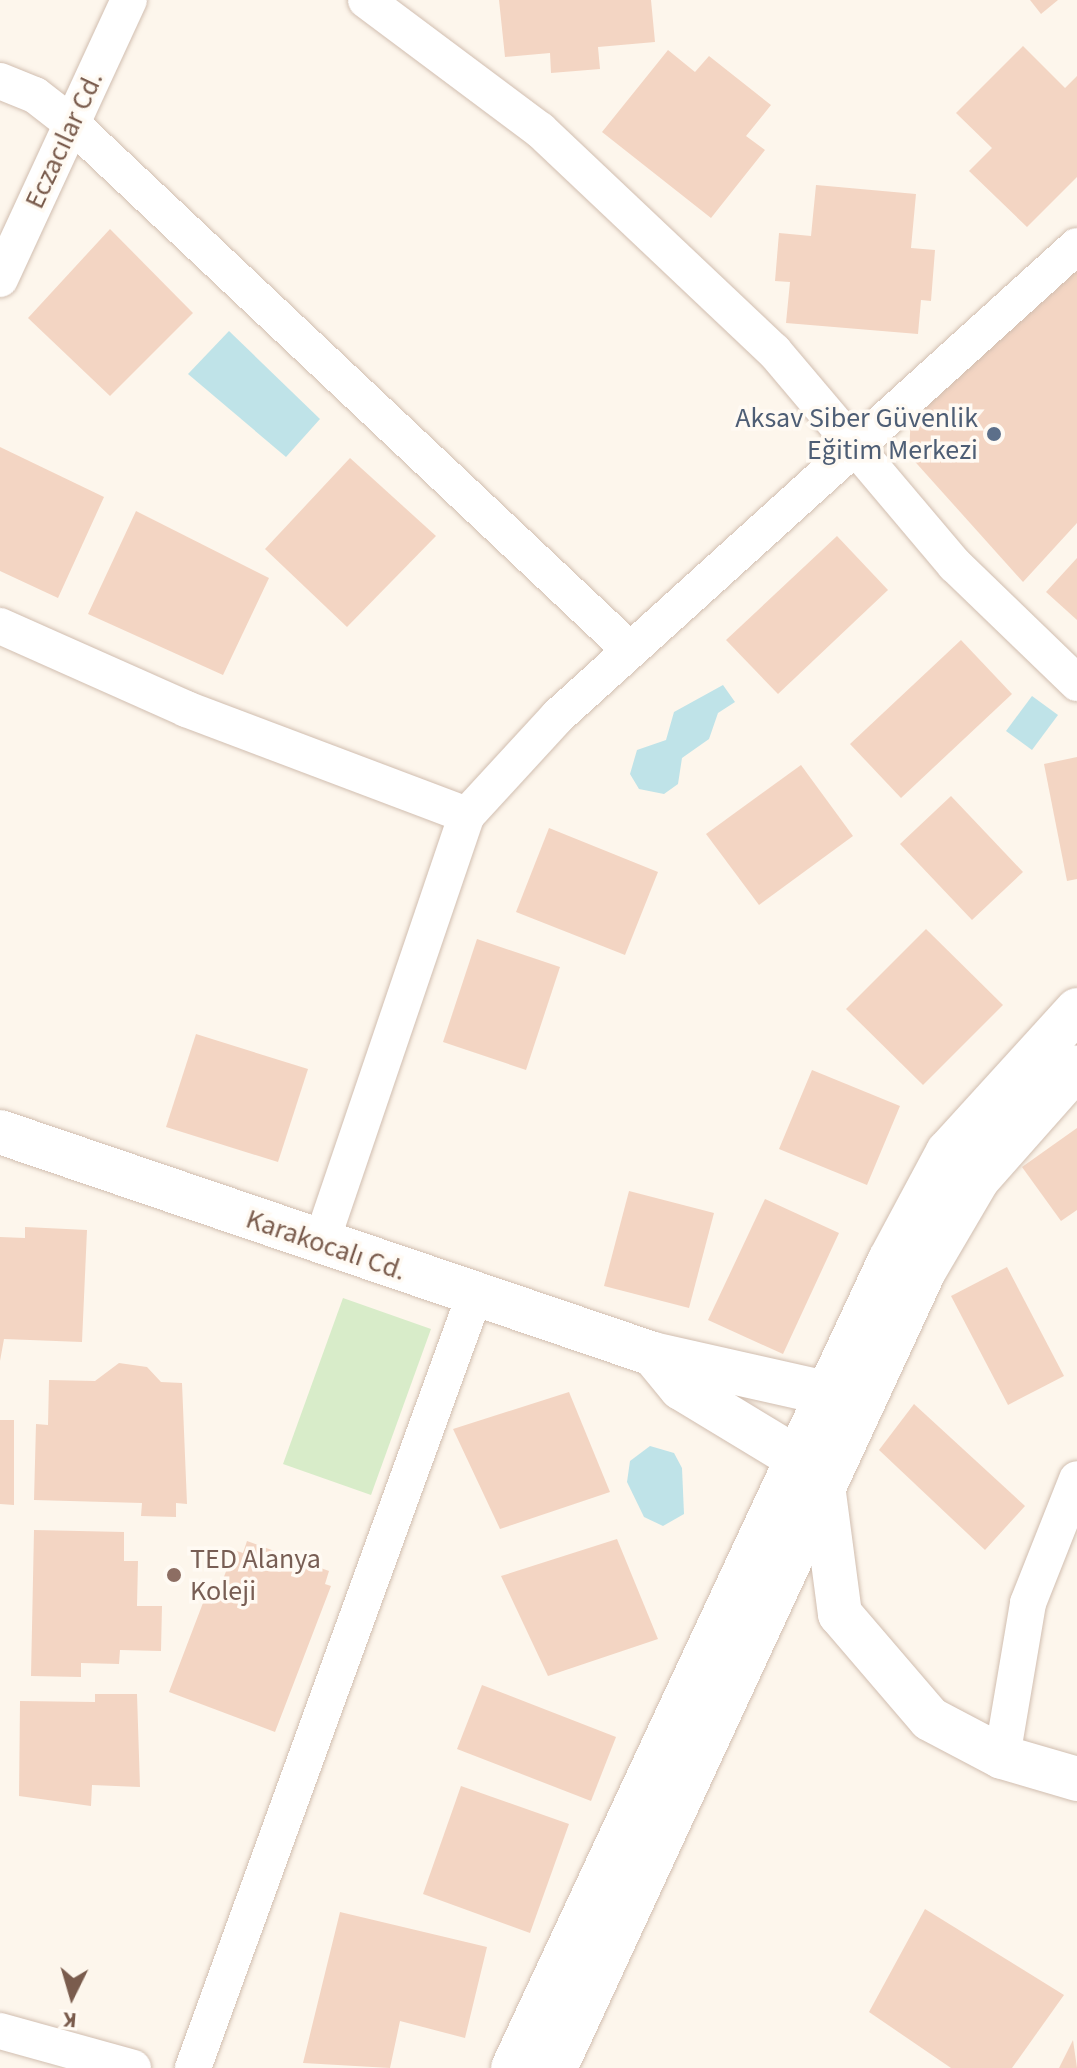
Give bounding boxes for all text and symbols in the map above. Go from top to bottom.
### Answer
street label: Eczacılar Cd. [18,66,110,214]
place label: Aksav Siber Güvenlik Eğitim Merkezi [735,401,978,467]
marker: Aksav Siber Güvenlik Eğitim Merkezi [985,425,1003,443]
street label: Karakocalı Cd. [242,1202,410,1288]
place label: TED Alanya Koleji [190,1542,321,1608]
marker: TED Alanya Koleji [165,1566,183,1584]
north arrow [32,1956,112,2036]
text: K [62,2003,78,2036]

